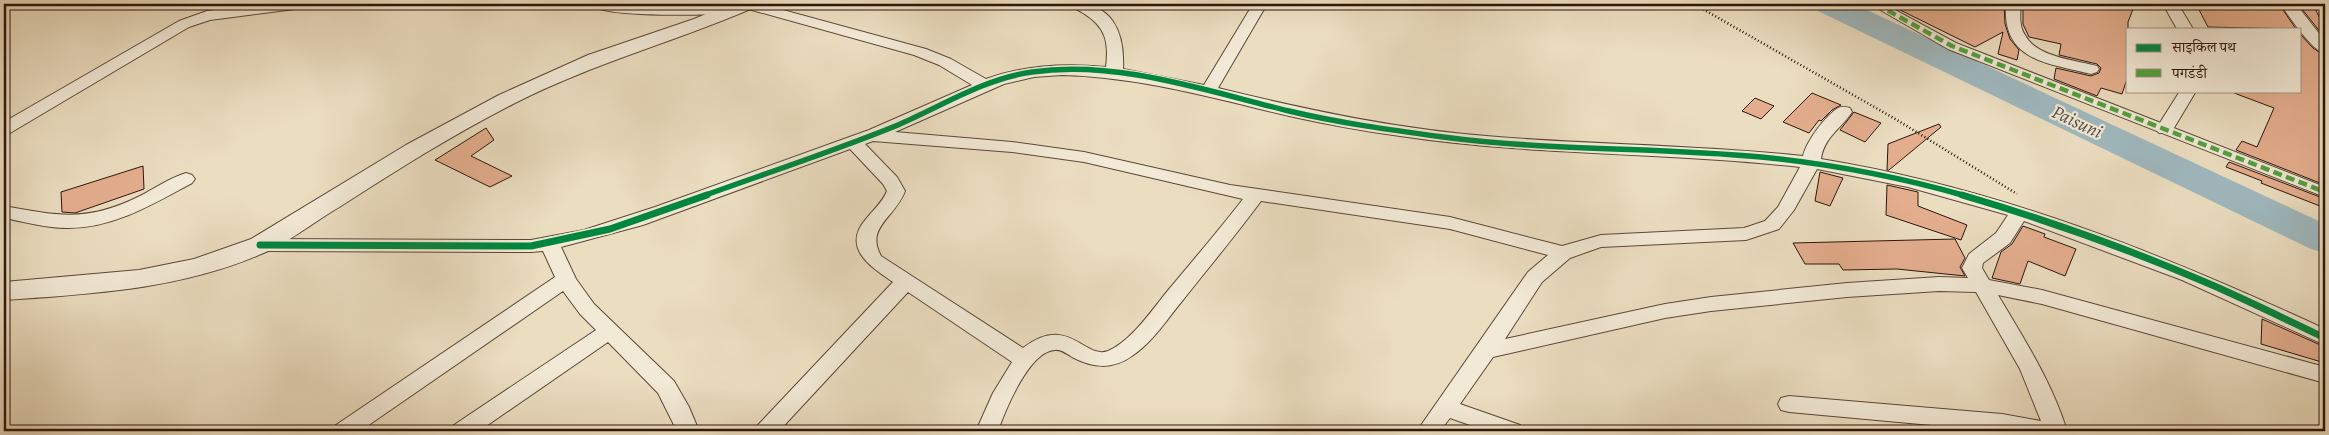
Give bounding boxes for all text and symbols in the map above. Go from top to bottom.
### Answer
legend [2126,28,2302,92]
text: साइकिल पथ [2171,37,2237,57]
text: पगडंडी [2171,63,2208,83]
water label: Paisuni [2047,99,2107,145]

